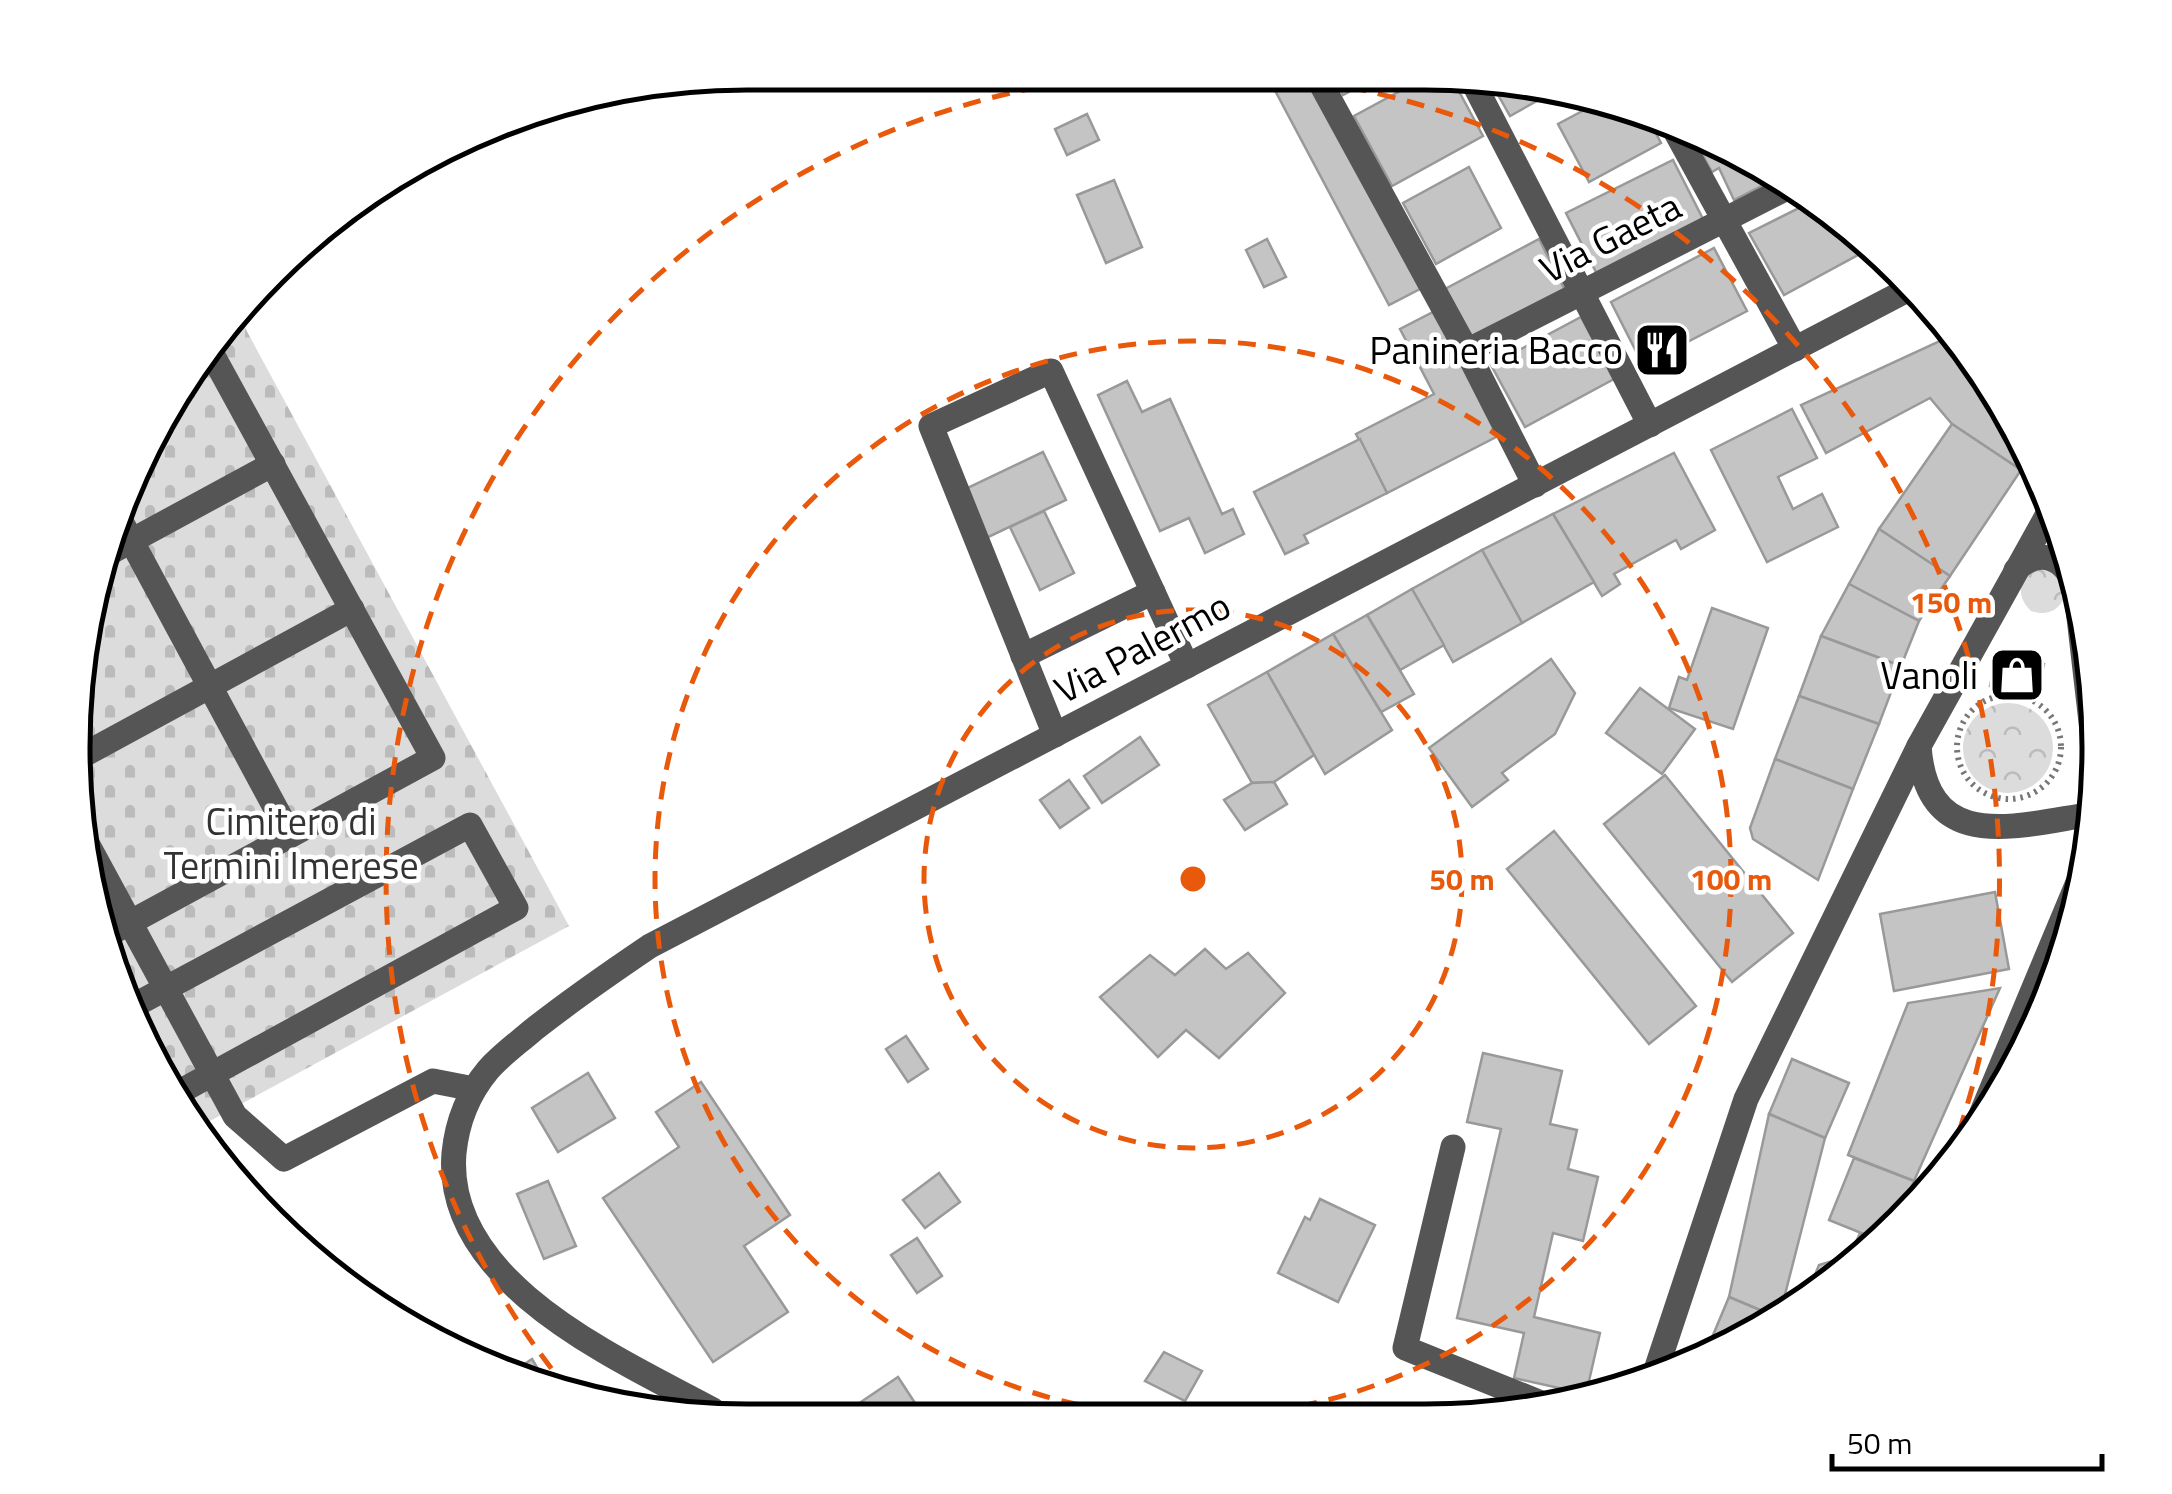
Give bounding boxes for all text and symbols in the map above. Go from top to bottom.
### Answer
street label: Via Gaeta [1529,177,1691,297]
restaurant icon: Panineria Bacco [1632,320,1692,380]
place label: Panineria Bacco [1369,321,1623,379]
street label: Via Palermo [1044,576,1240,718]
text: 150 m [1910,579,1992,625]
shop icon: Vanoli [1987,645,2047,705]
place label: Vanoli [1880,646,1978,704]
park label: Cimitero di Termini Imerese [163,792,419,894]
text: 50 m [1429,856,1495,902]
text: 100 m [1690,856,1772,902]
centre of rings [1175,861,1211,897]
scale bar [1832,1409,2102,1471]
text: 50 m [1847,1420,1912,1466]

